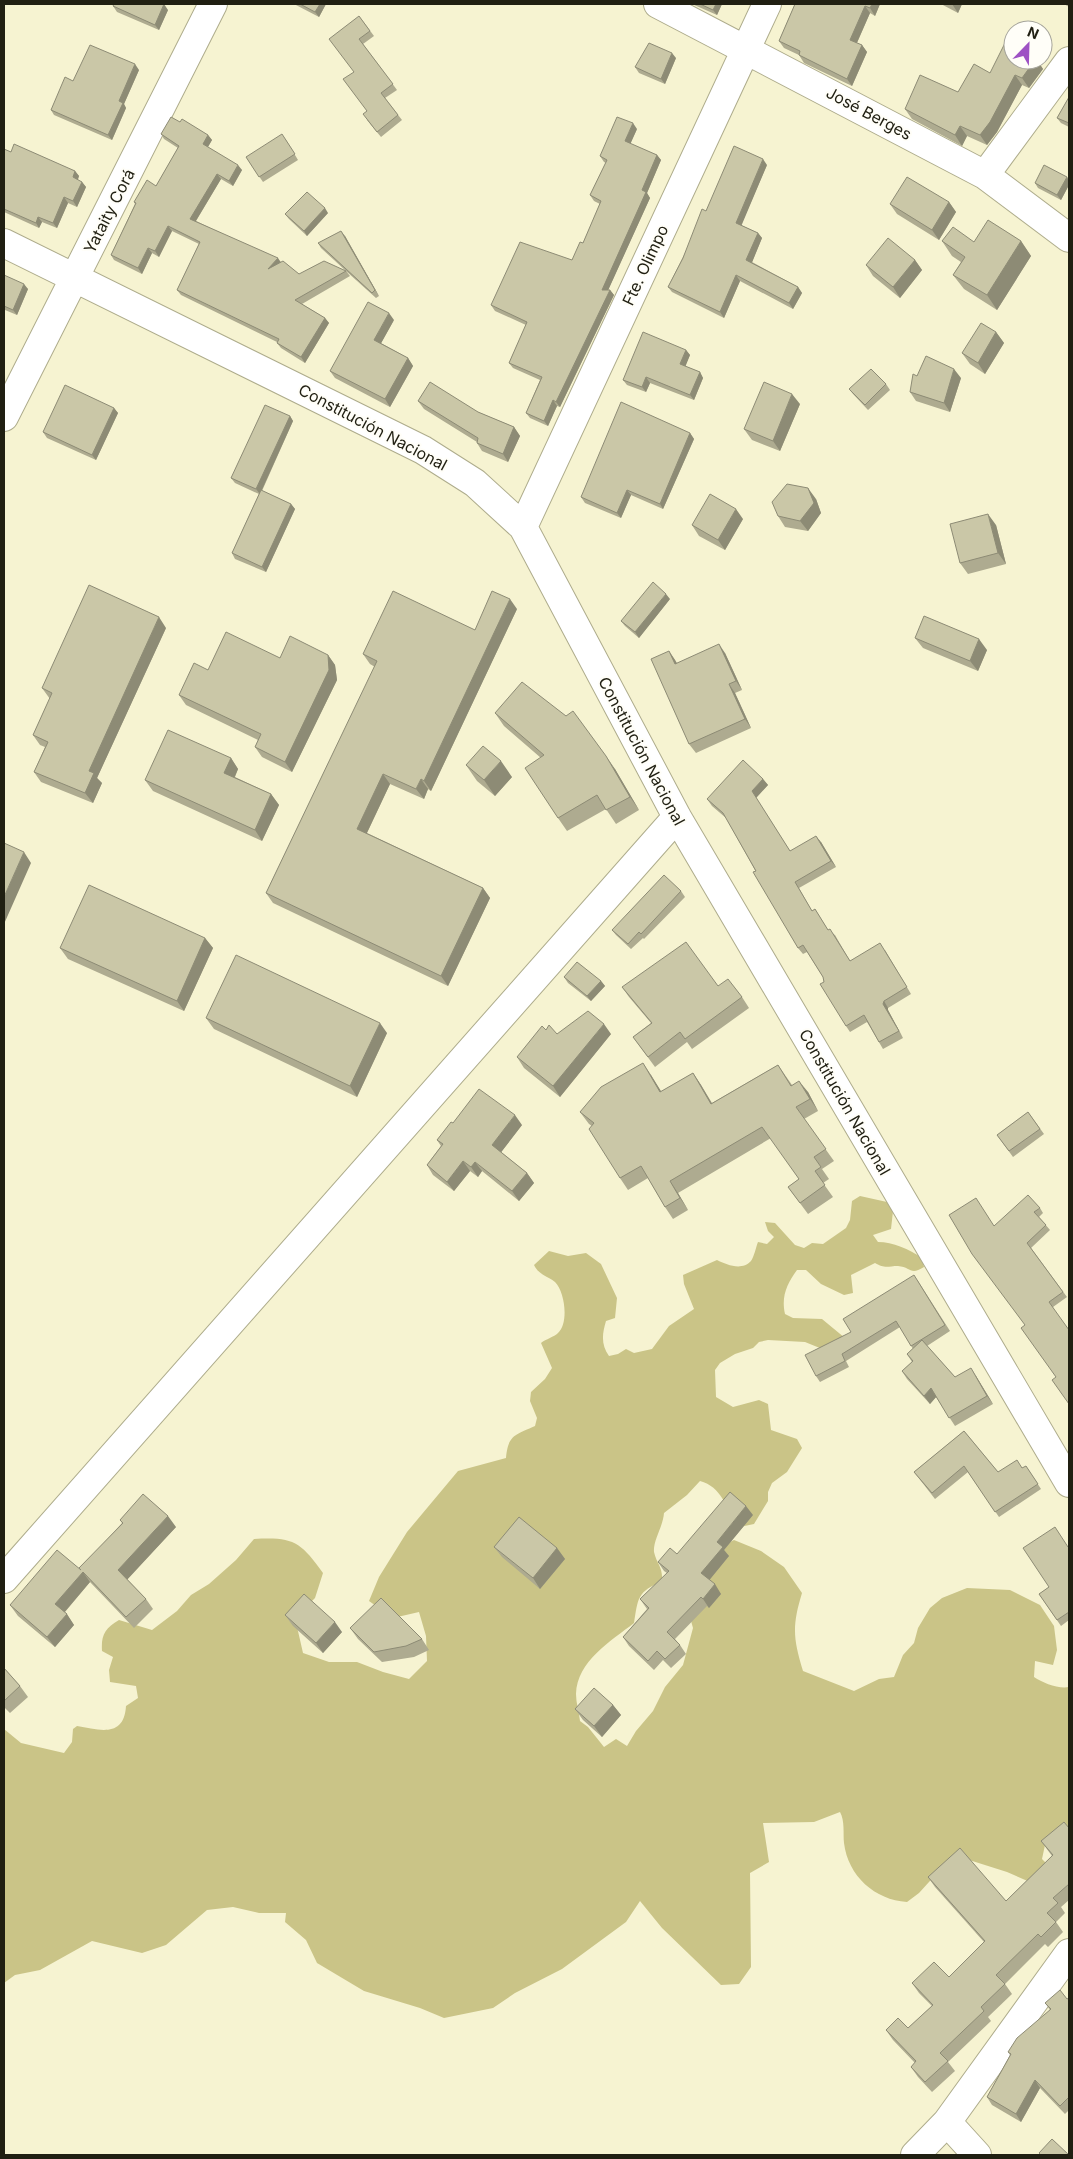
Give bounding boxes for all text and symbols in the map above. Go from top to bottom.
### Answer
north arrow [1003,20,1053,70]
text: N [1025,23,1042,42]
street label: José Berges [823,82,915,144]
street label: Yataity Corá [79,165,139,257]
street label: Fte. Olimpo [618,222,672,308]
street label: Constitución Nacional [295,379,451,475]
street label: Constitución Nacional [594,673,690,829]
street label: Constitución Nacional [795,1025,895,1179]

